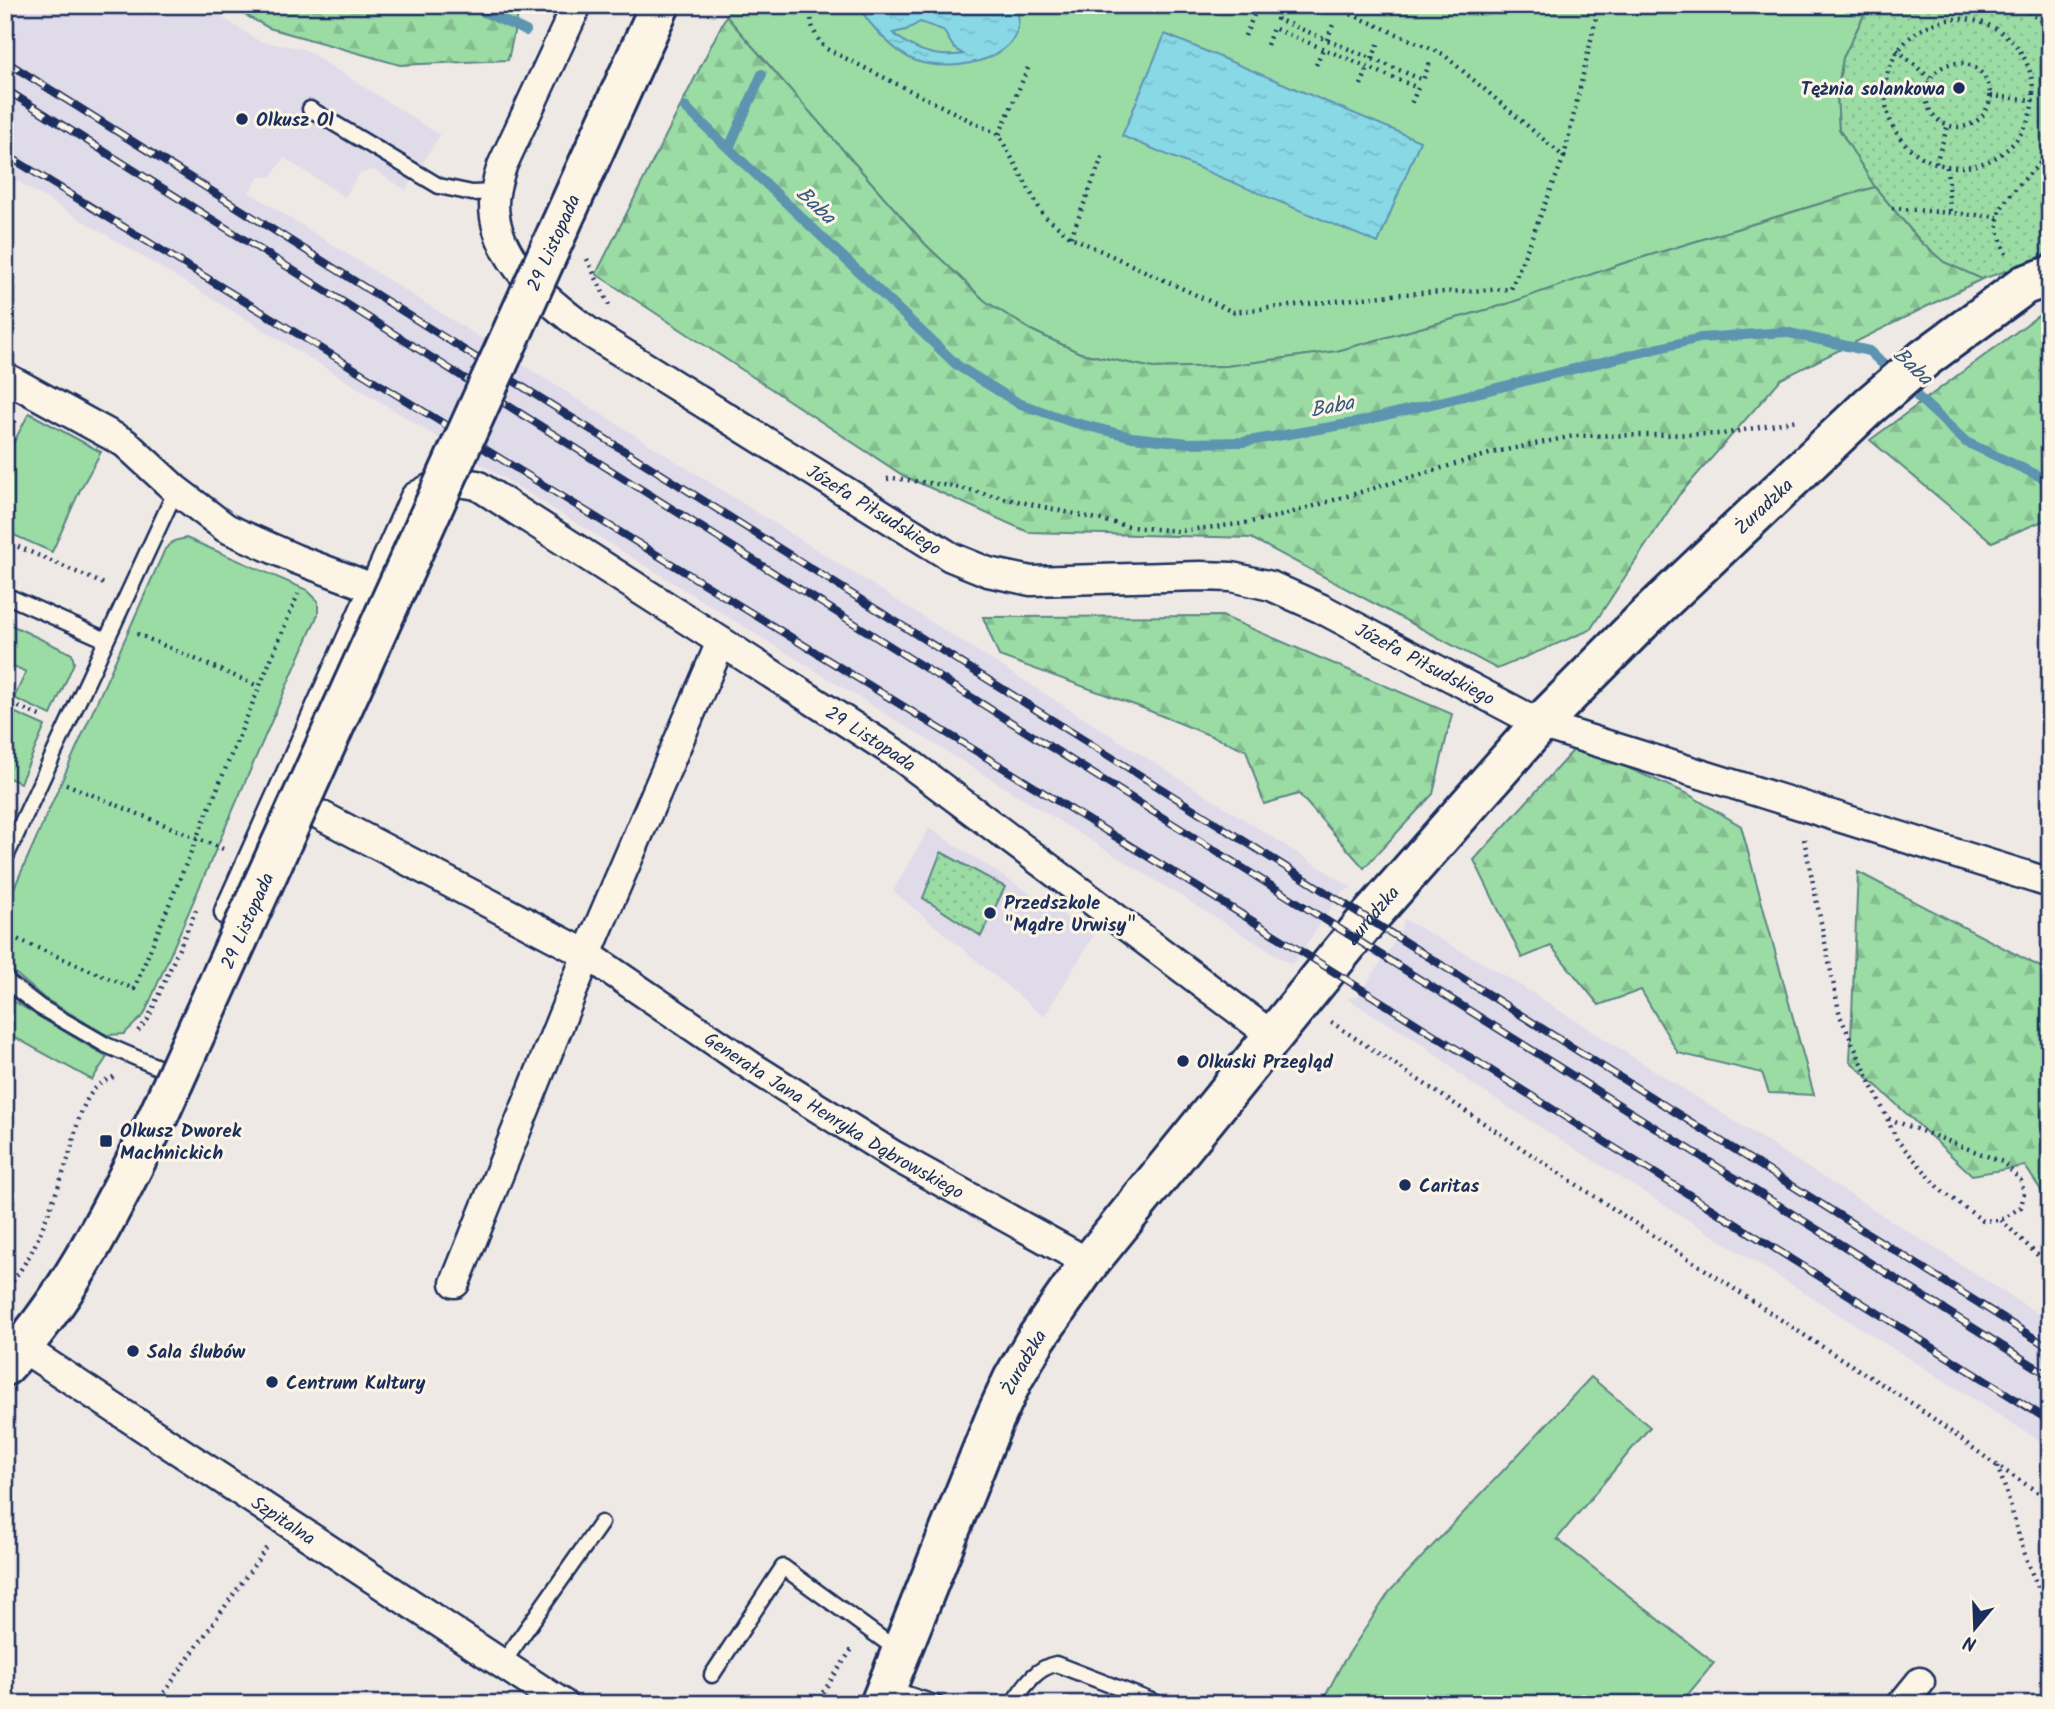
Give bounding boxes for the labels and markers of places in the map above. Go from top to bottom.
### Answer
place label: Tężnia solankowa [1801,75,1945,105]
marker: Tężnia solankowa [1951,80,1967,96]
place label: Olkusz Ol [256,106,334,136]
marker: Olkusz Ol [234,111,250,127]
place label: Przedszkole "Mądre Urwisy" [1004,889,1136,941]
marker: Przedszkole "Mądre Urwisy" [982,905,998,921]
place label: Olkuski Przegląd [1197,1048,1334,1078]
marker: Olkuski Przegląd [1175,1053,1191,1069]
place label: Olkusz Dworek Machnickich [120,1117,242,1169]
marker: Olkusz Dworek Machnickich [98,1133,114,1149]
place label: Caritas [1419,1172,1479,1202]
marker: Caritas [1397,1177,1413,1193]
place label: Sala ślubów [147,1338,246,1368]
marker: Sala ślubów [125,1343,141,1359]
place label: Centrum Kultury [286,1369,425,1399]
marker: Centrum Kultury [264,1374,280,1390]

